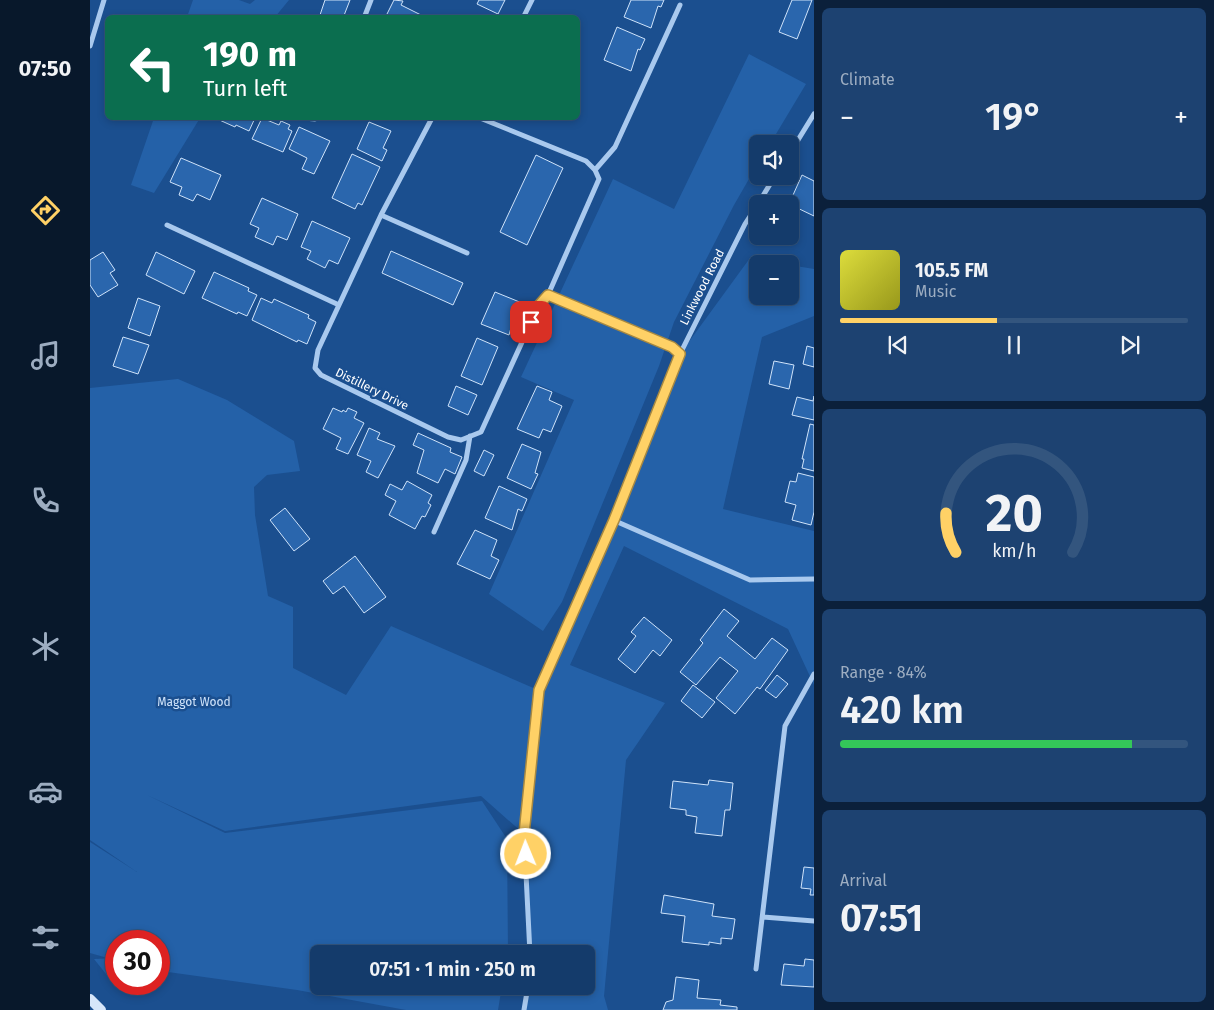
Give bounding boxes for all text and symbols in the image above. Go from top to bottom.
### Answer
text: 190 m [203,33,297,75]
icon: left [120,35,185,100]
text: 07:50 [19,55,71,82]
text: Climate [840,70,895,89]
text: Turn left [203,75,287,102]
text: 19° [985,94,1043,140]
text: − [840,101,854,134]
text: + [1174,101,1188,134]
map controls [749,135,799,305]
button: sound [749,135,799,185]
icon: directions [28,193,63,228]
button: + [749,195,799,245]
street label: Linkwood Road [677,247,727,327]
button: − [749,255,799,305]
text: 105.5 FM [915,259,988,282]
text: Music [915,282,956,301]
pin [510,301,552,343]
icon: arrive [517,308,545,336]
icon: previous [884,331,912,359]
icon: pause [1000,331,1028,359]
icon: next [1116,331,1144,359]
icon: music [28,338,63,373]
street label: Distillery Drive [333,365,411,413]
text: 20 [985,482,1043,545]
icon: phone [28,483,63,518]
text: km/h [992,540,1036,562]
icon: climate [28,629,63,664]
text: Range · 84% [840,663,927,682]
text: 420 km [840,687,964,733]
park label: Maggot Wood [157,695,231,709]
icon: car [28,774,63,809]
position arrow [499,827,551,879]
text: Arrival [840,871,887,890]
text: 07:51 [840,895,923,941]
icon: filters [28,920,63,955]
speed limit sign: 30 [105,930,170,995]
text: 07:51 · 1 min · 250 m [369,958,536,981]

